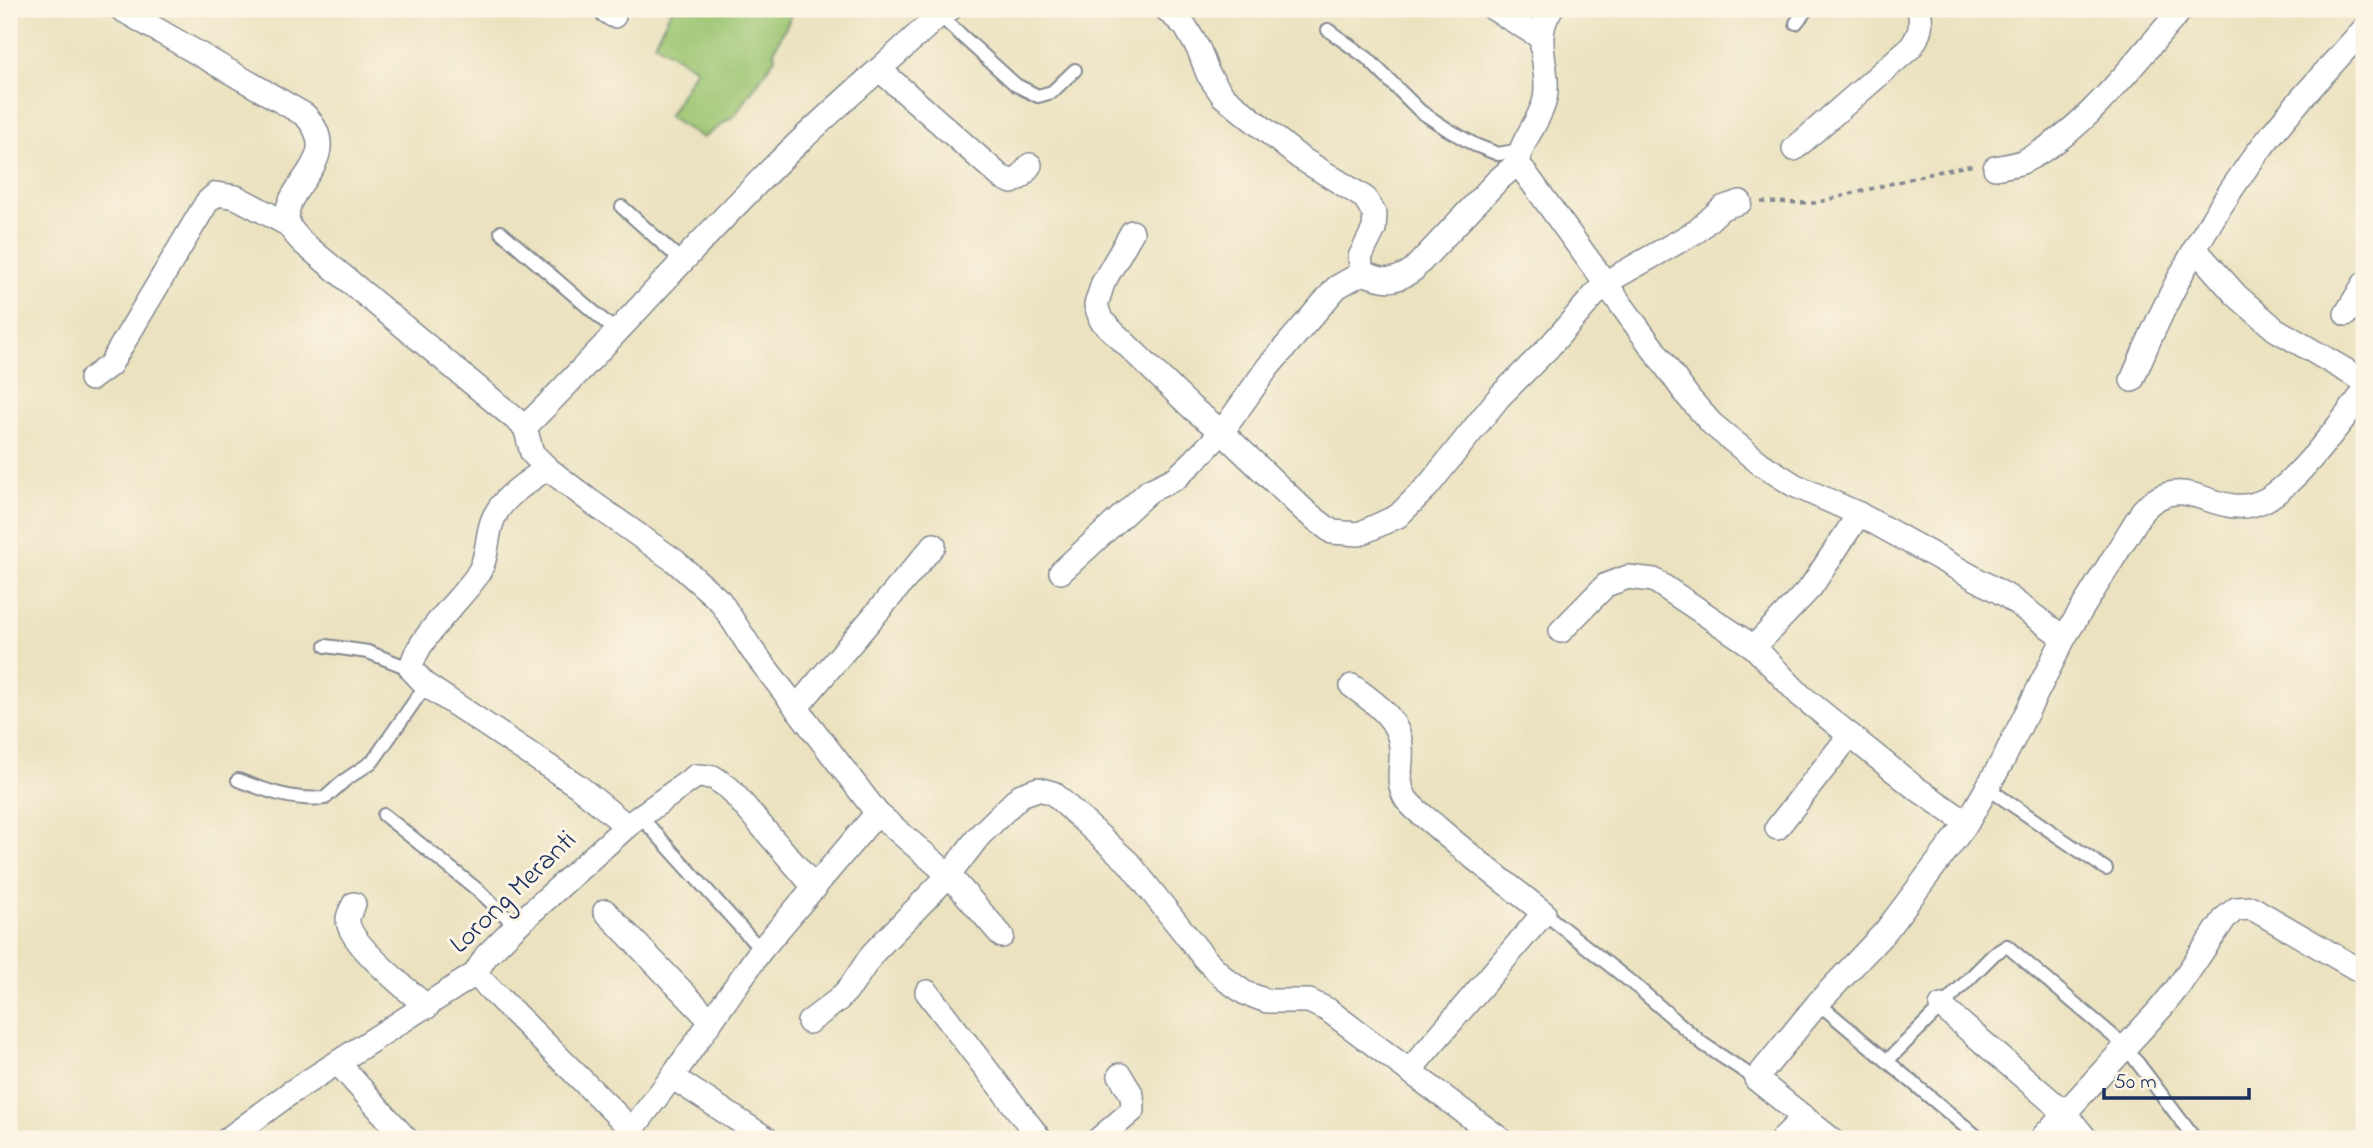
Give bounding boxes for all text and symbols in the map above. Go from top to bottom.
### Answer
street label: Lorong Meranti [441,822,587,964]
scale bar [2104,1057,2249,1101]
text: 50 m [2114,1068,2157,1098]

